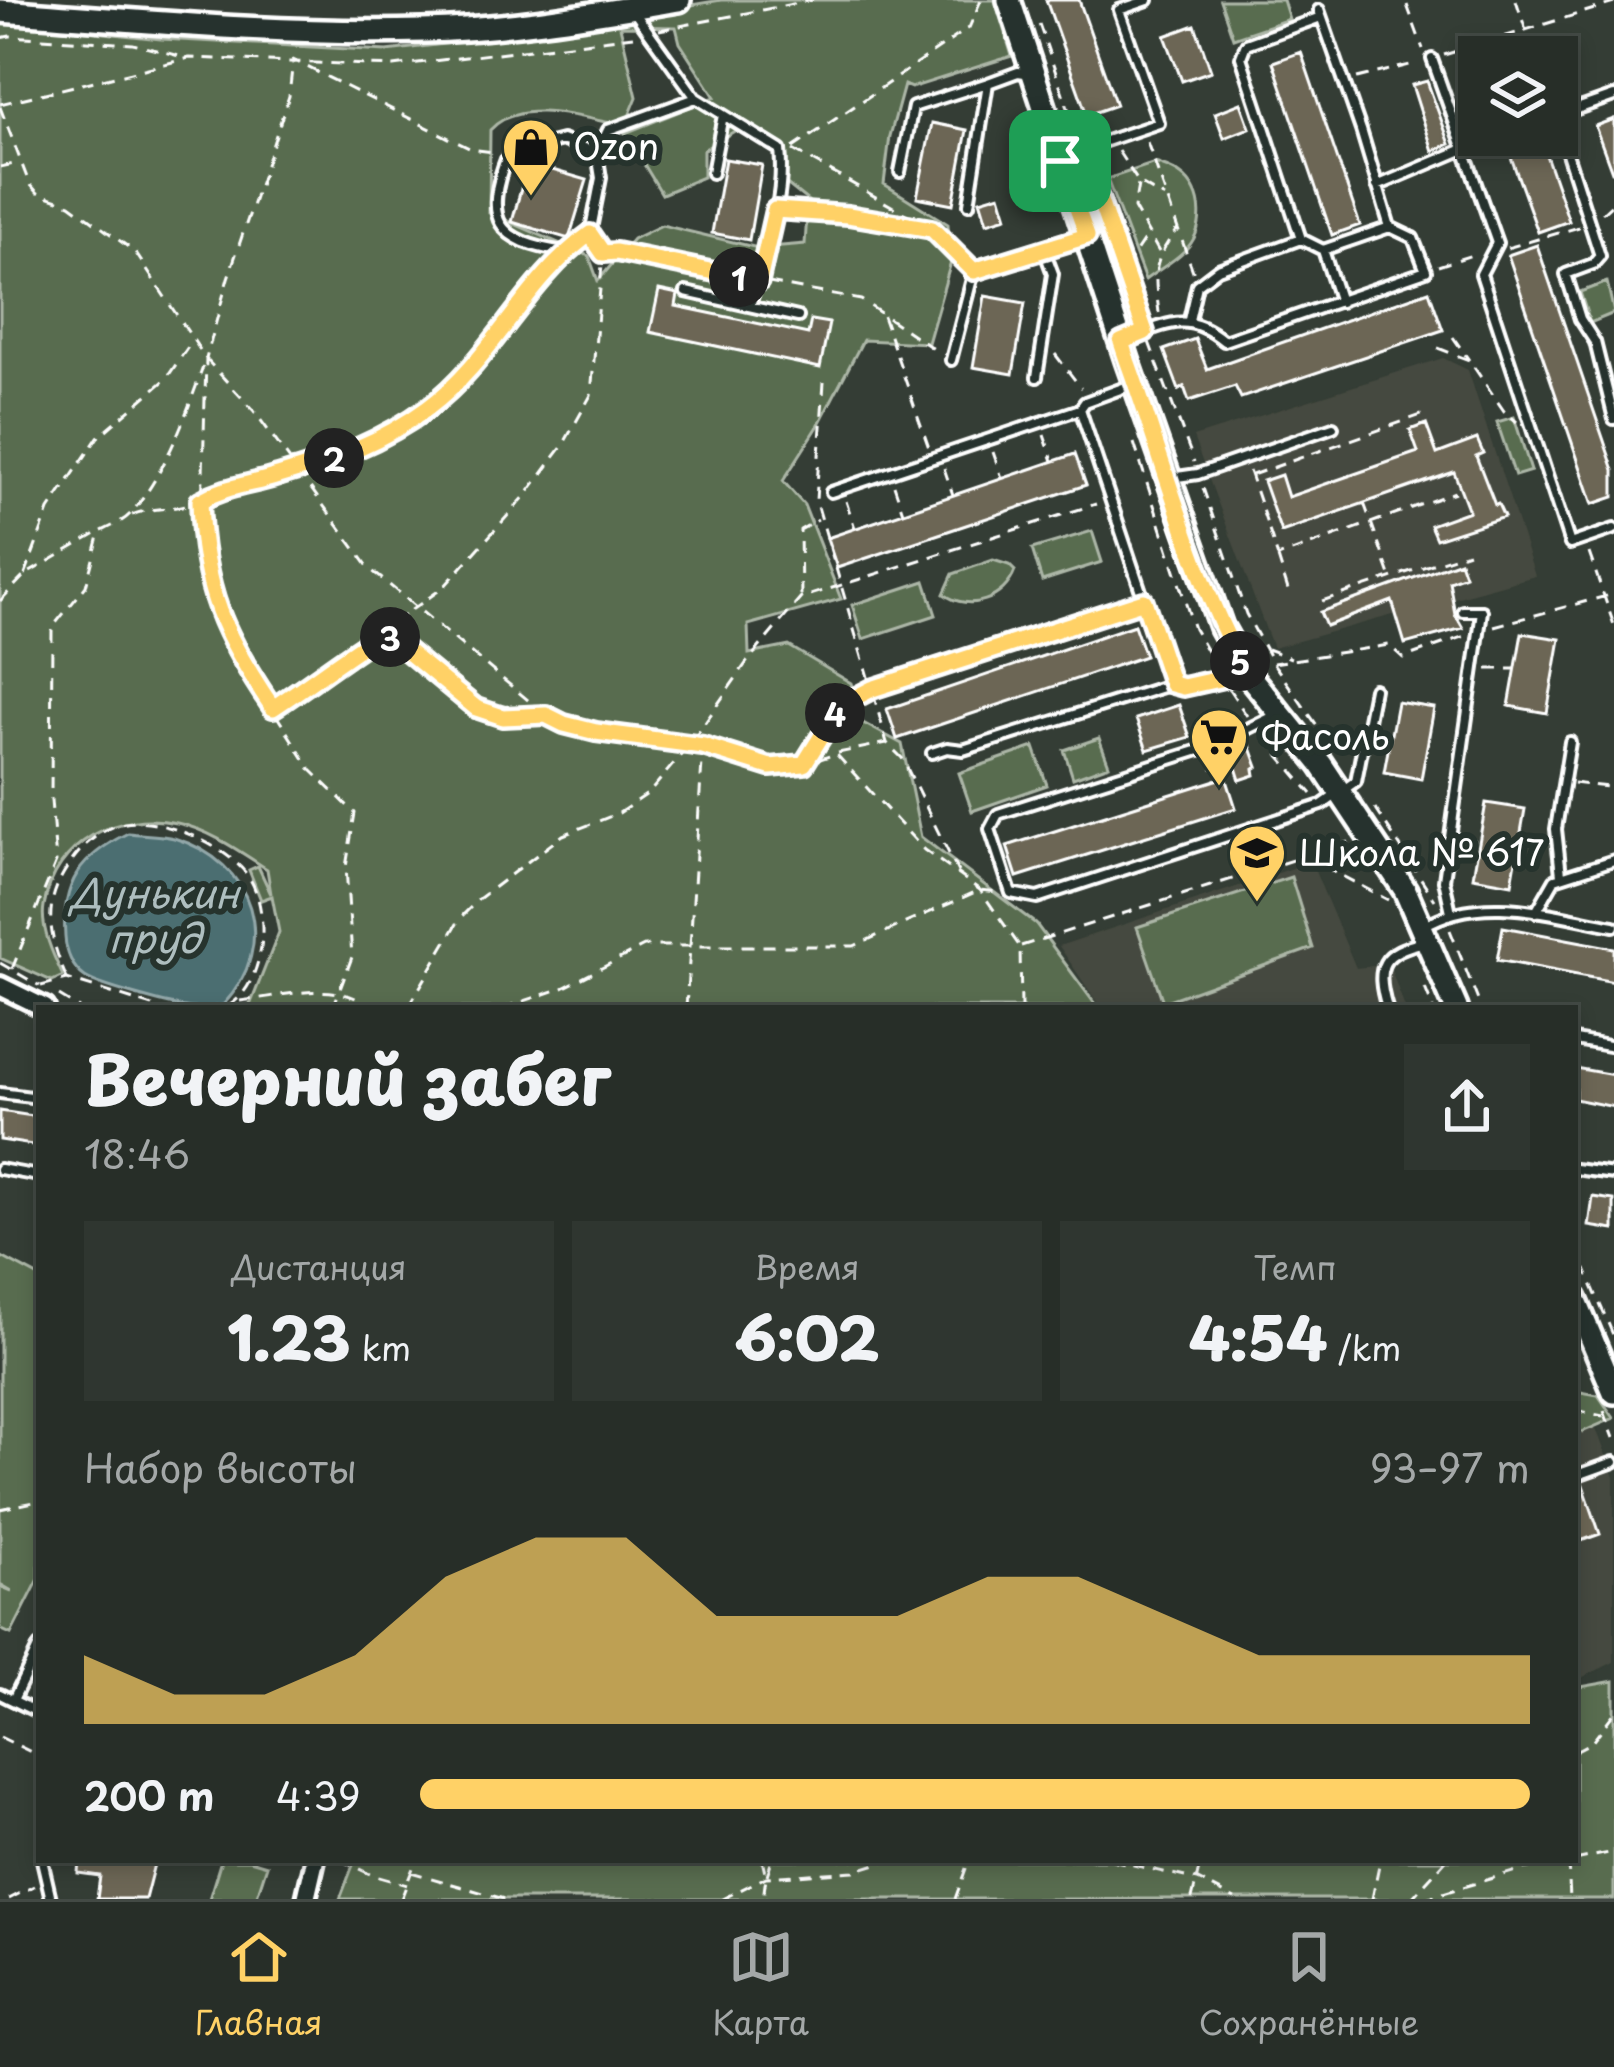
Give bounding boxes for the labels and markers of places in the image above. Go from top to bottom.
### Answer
pin [1009,110,1111,212]
shop icon: Ozon [500,116,562,198]
place label: Ozon [573,118,659,172]
pin: 1 [709,247,769,307]
pin: 2 [304,428,364,488]
pin: 3 [360,607,420,667]
pin: 5 [1210,631,1270,691]
pin: 4 [805,683,865,743]
supermarket icon: Фасоль [1188,706,1250,788]
place label: Фасоль [1261,708,1389,762]
school or university icon: Школа № 617 [1226,822,1288,904]
place label: Школа № 617 [1299,824,1544,878]

